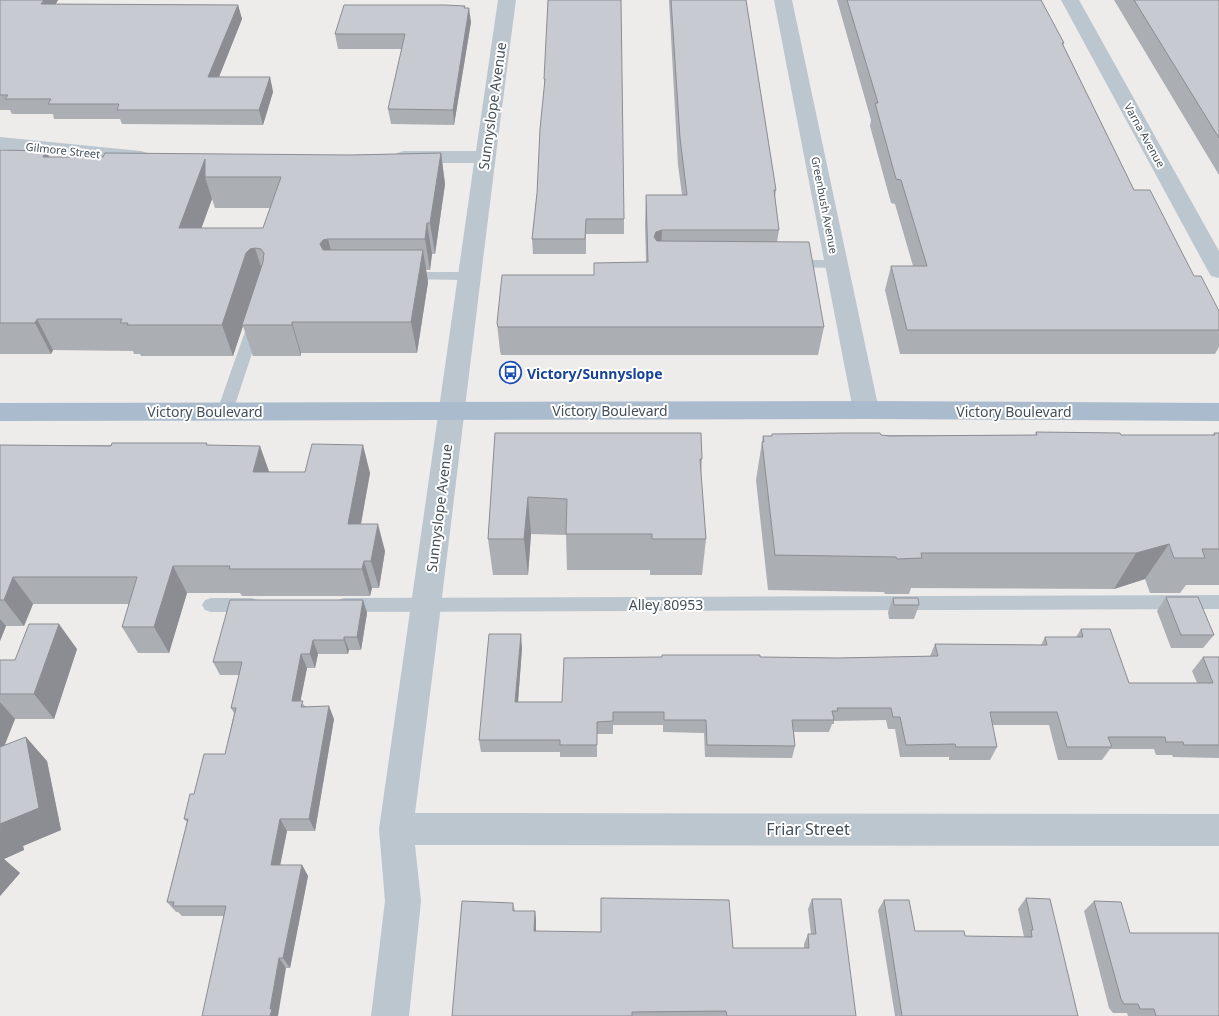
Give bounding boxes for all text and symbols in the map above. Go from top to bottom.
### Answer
street label: Sunnyslope Avenue [474,41,510,171]
street label: Varna Avenue [1121,100,1169,170]
street label: Gilmore Street [25,139,101,161]
street label: Greenbush Avenue [808,155,842,255]
bus stop icon: Victory/Sunnyslope [499,361,523,385]
place label: Victory/Sunnyslope [527,364,663,383]
street label: Victory Boulevard [552,401,668,420]
street label: Victory Boulevard [147,402,263,421]
street label: Victory Boulevard [956,402,1072,421]
street label: Sunnyslope Avenue [422,443,456,573]
street label: Alley 80953 [629,595,703,614]
street label: Friar Street [766,818,850,840]

